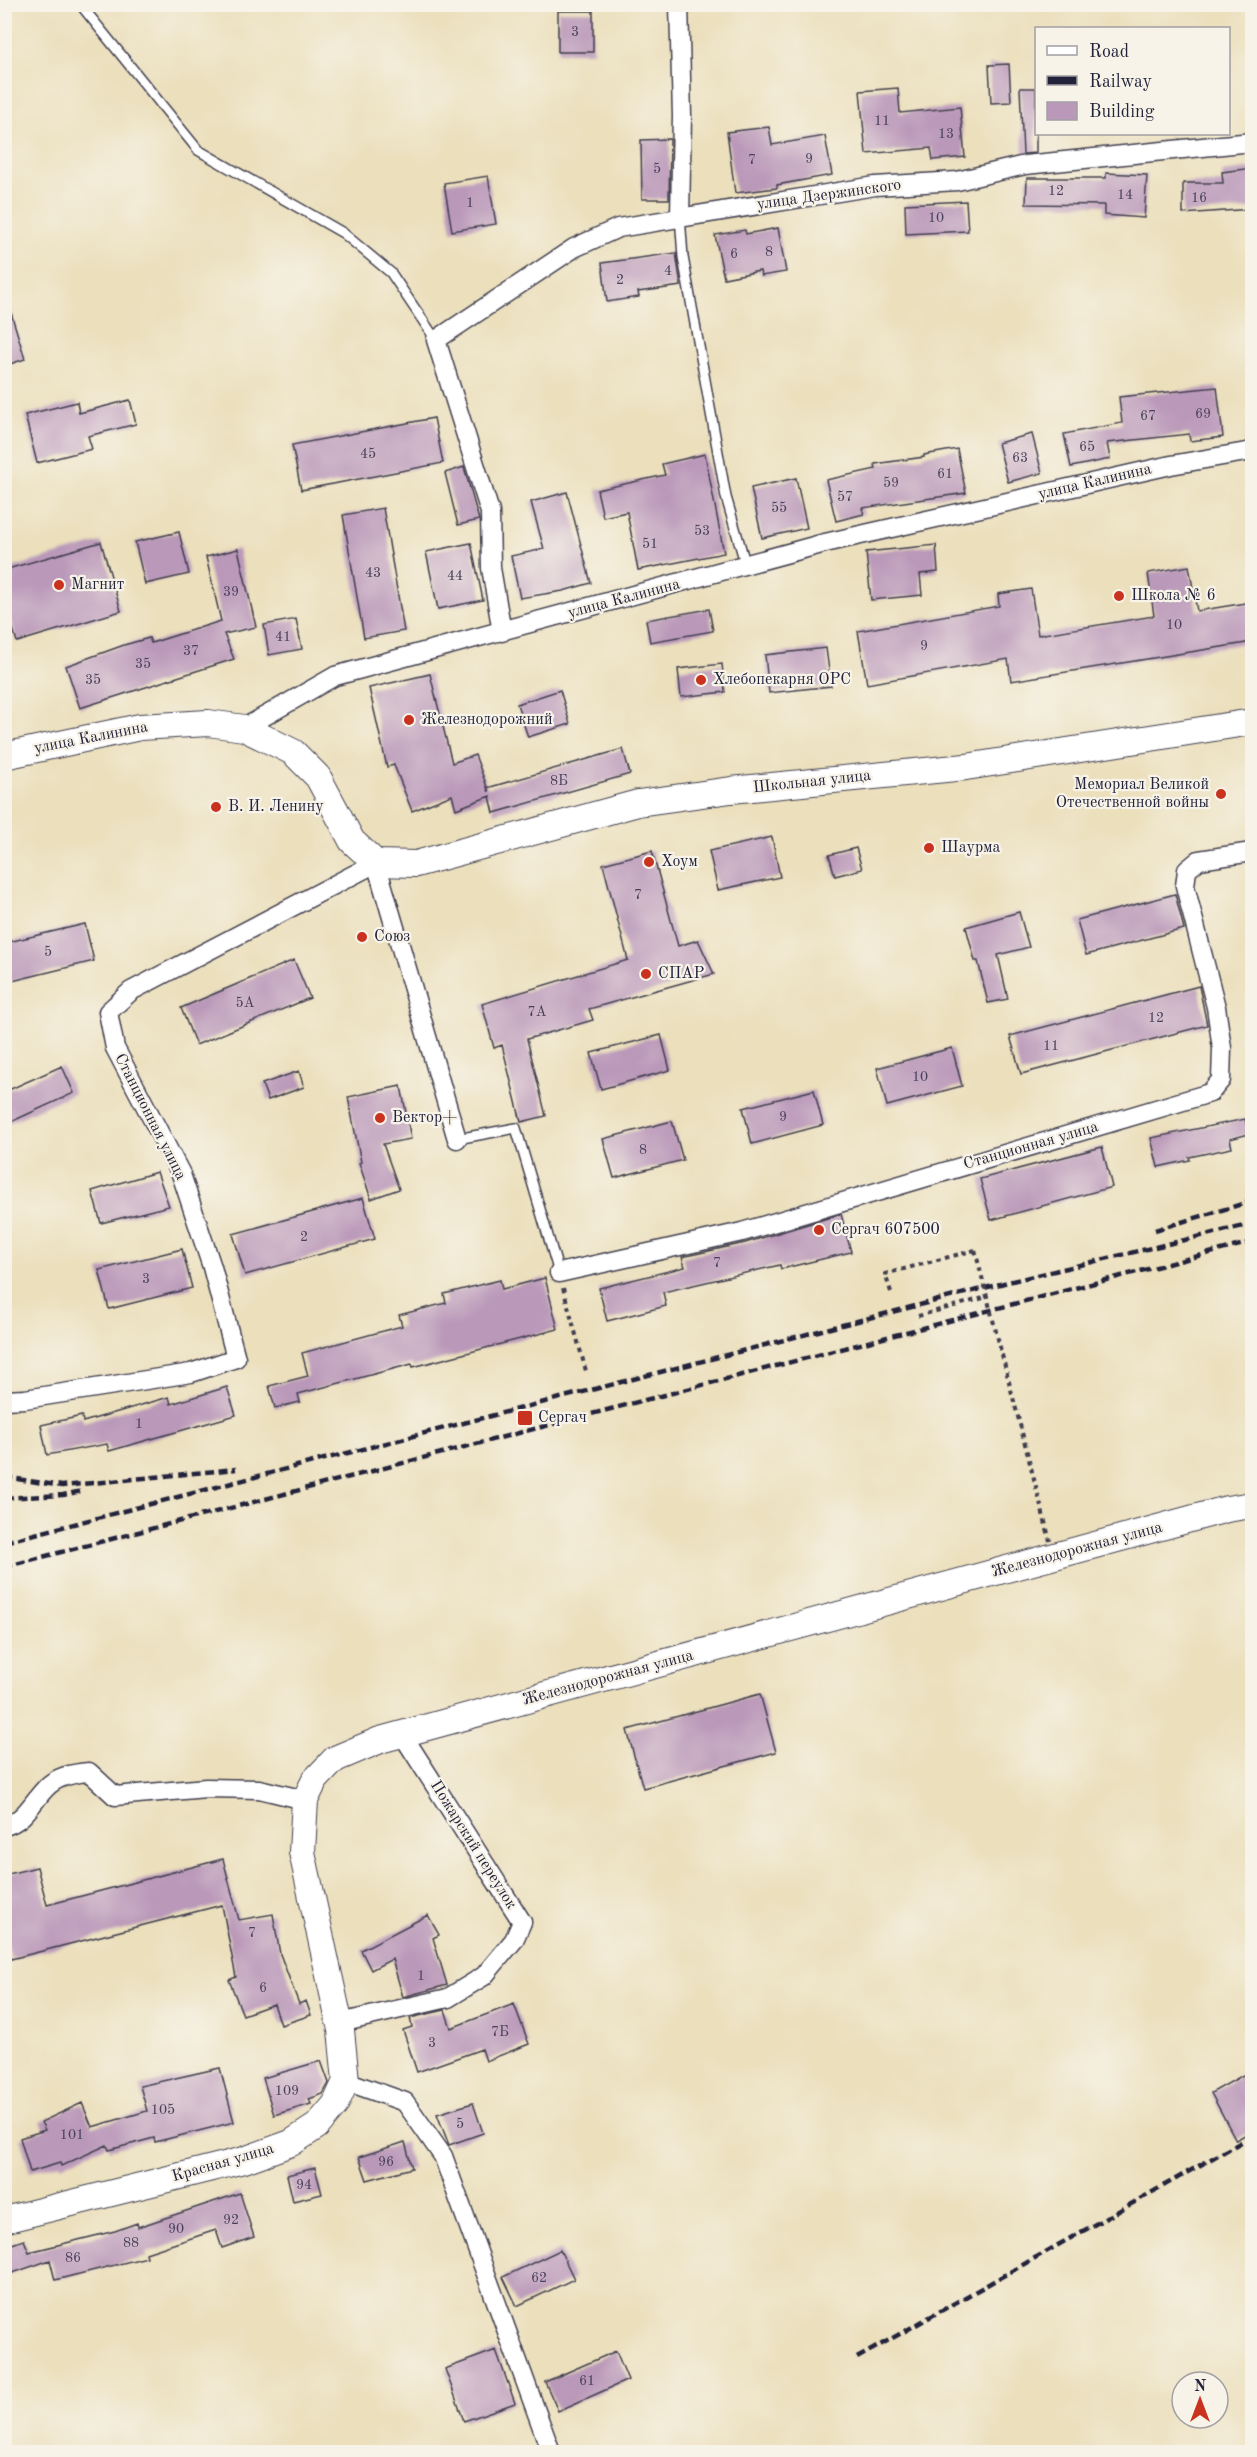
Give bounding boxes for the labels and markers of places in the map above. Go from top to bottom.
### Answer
place label: Магнит [71,577,124,593]
marker: Магнит [52,578,66,592]
place label: Школа № 6 [1131,588,1216,604]
marker: Школа № 6 [1112,589,1126,603]
place label: Хлебопекарня ОРС [713,672,851,688]
marker: Хлебопекарня ОРС [694,673,708,687]
place label: Железнодорожний [421,712,553,728]
marker: Железнодорожний [402,713,416,727]
place label: Мемориал Великой Отечественной войны [1056,777,1209,811]
marker: Мемориал Великой Отечественной войны [1214,787,1228,801]
place label: В. И. Ленину [228,799,324,815]
marker: В. И. Ленину [209,800,223,814]
place label: Шаурма [941,840,1001,856]
marker: Шаурма [922,841,936,855]
place label: Хоум [661,854,698,870]
marker: Хоум [642,855,656,869]
place label: Союз [374,929,410,945]
marker: Союз [355,930,369,944]
place label: СПАР [658,966,705,982]
marker: СПАР [639,967,653,981]
place label: Вектор+ [392,1110,457,1126]
marker: Вектор+ [373,1111,387,1125]
place label: Сергач 607500 [831,1222,940,1238]
marker: Сергач 607500 [812,1223,826,1237]
marker: Сергач [516,1409,534,1427]
place label: Сергач [538,1410,587,1426]

